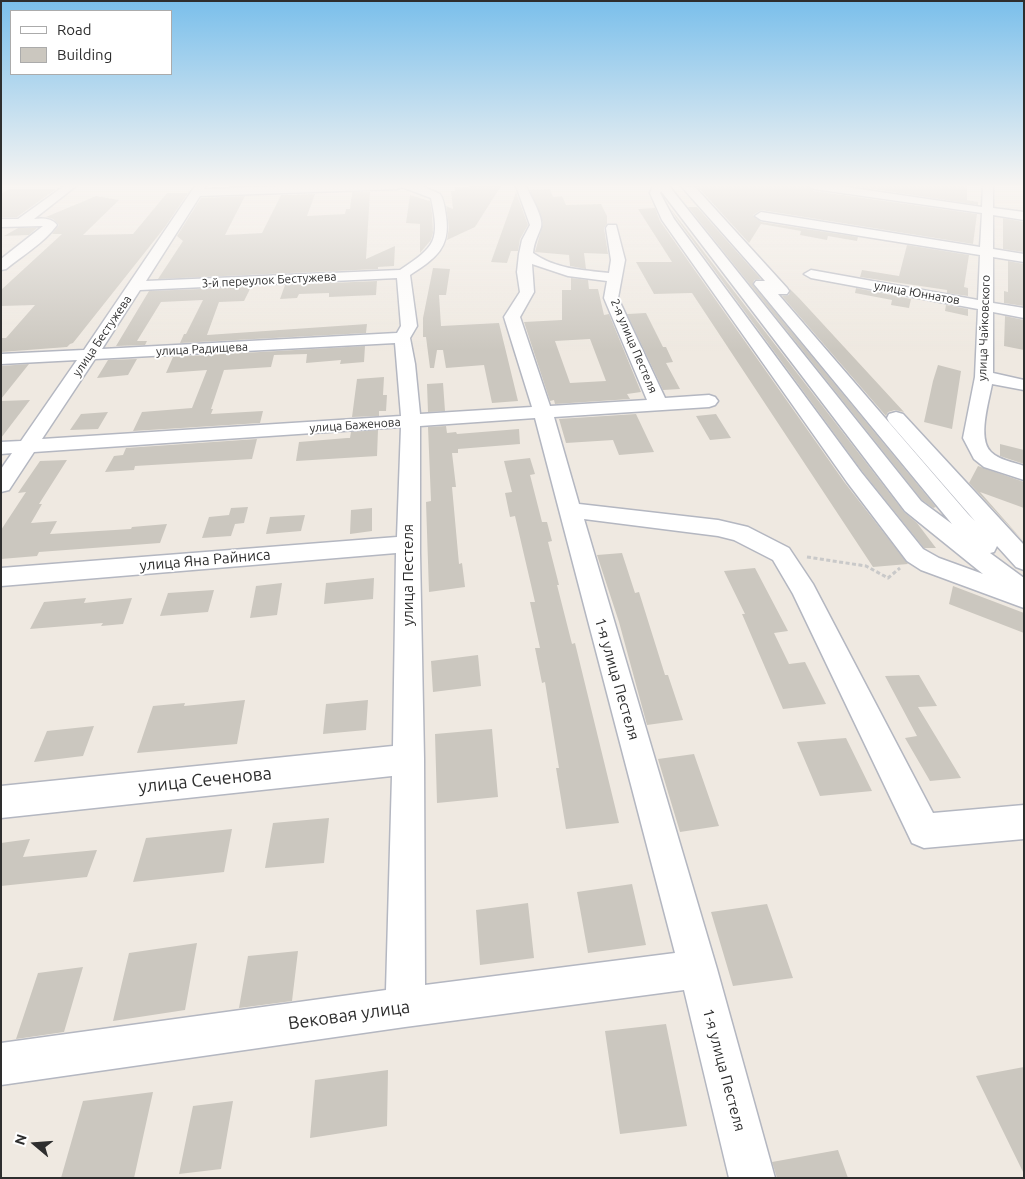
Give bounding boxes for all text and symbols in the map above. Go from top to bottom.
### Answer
legend [10,10,172,75]
text: Road [57,21,92,38]
text: Building [57,46,112,63]
street label: 3-й переулок Бестужева [201,269,337,291]
street label: улица Чайковского [975,275,993,381]
street label: улица Юннатов [873,278,961,308]
street label: улица Бестужева [70,293,134,379]
street label: 2-я улица Пестеля [608,297,660,395]
street label: улица Радищева [156,339,248,359]
street label: улица Баженова [309,415,401,435]
street label: улица Пестеля [399,524,417,626]
street label: улица Яна Райниса [139,545,271,575]
street label: 1-я улица Пестеля [591,616,643,742]
street label: улица Сеченова [137,762,273,798]
street label: Вековая улица [287,996,411,1034]
street label: 1-я улица Пестеля [699,1007,749,1133]
north arrow [10,1119,60,1169]
text: N [12,1132,30,1147]

